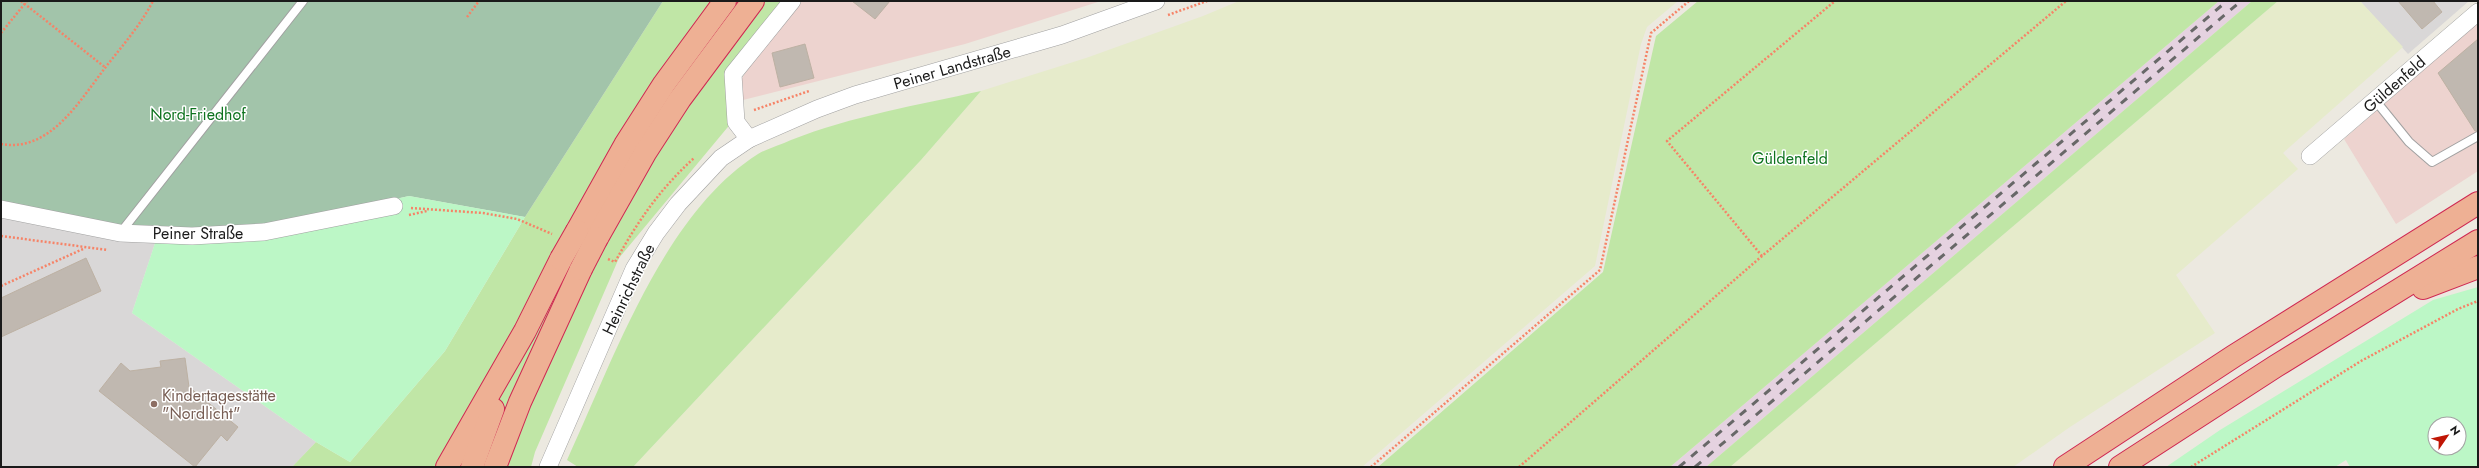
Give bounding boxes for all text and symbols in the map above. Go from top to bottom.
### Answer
street label: Peiner Landstraße [891,40,1013,95]
street label: Güldenfeld [2358,51,2430,118]
park label: Nord-Friedhof [150,103,246,126]
park label: Güldenfeld [1752,147,1828,170]
street label: Peiner Straße [153,222,243,245]
street label: Heinrichstraße [596,240,660,339]
place label: Kindertagesstätte "Nordlicht" [162,384,276,425]
marker: Kindertagesstätte "Nordlicht" [149,399,159,409]
north arrow [2427,416,2467,456]
text: N [2446,422,2464,439]

